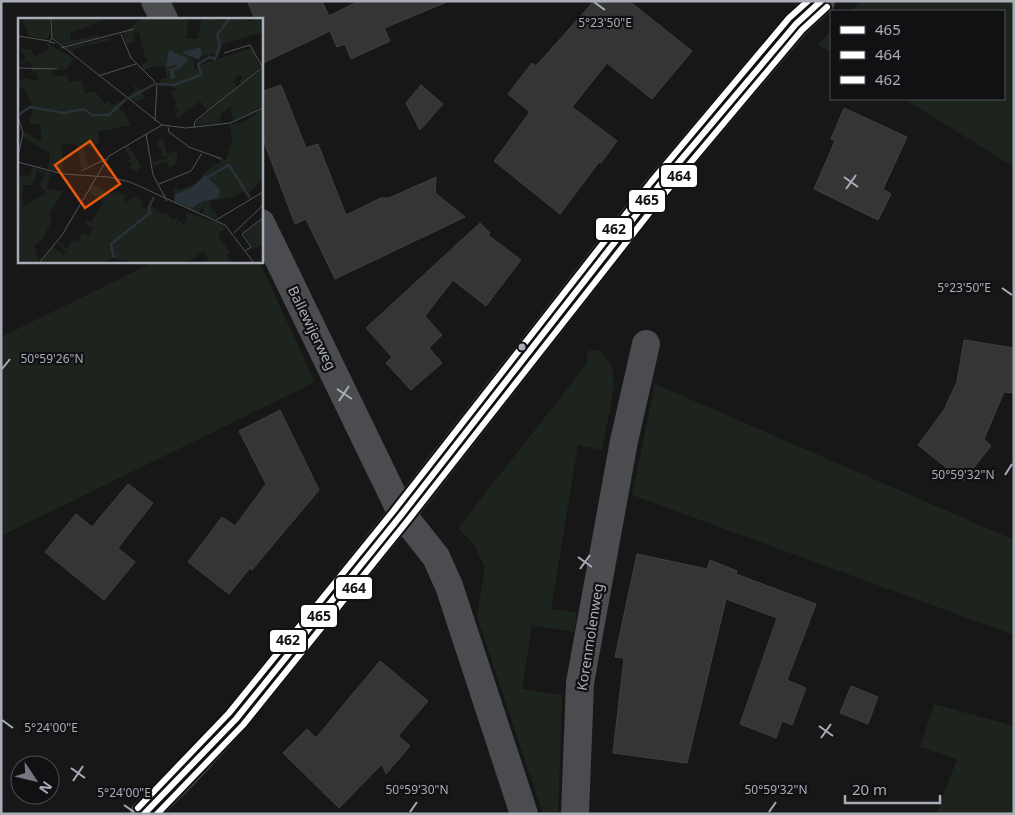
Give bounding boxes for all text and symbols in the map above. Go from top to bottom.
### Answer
legend [830,10,1005,100]
text: 5°23'50"E [578,14,632,31]
inset map [18,18,262,262]
text: 465 [875,19,901,39]
text: 464 [875,44,901,64]
text: 462 [875,69,901,89]
line badge: 464 [660,164,698,188]
text: 464 [667,166,691,185]
line badge: 465 [628,189,666,213]
text: 465 [635,190,659,209]
line badge: 462 [595,217,633,241]
text: 462 [602,219,626,238]
text: 5°23'50"E [937,279,991,296]
street label: Ballewijerweg [284,283,341,373]
unlabelled marker [517,342,527,352]
text: 50°59'26"N [20,350,84,367]
text: 50°59'32"N [931,466,995,483]
line badge: 464 [335,576,373,600]
text: 464 [342,578,366,597]
street label: Korenmolenweg [572,582,607,692]
line badge: 465 [300,604,338,628]
text: 465 [307,606,331,625]
line badge: 462 [269,629,307,653]
text: 462 [276,630,300,649]
text: 5°24'00"E [24,719,78,736]
north arrow [10,755,60,805]
scale bar [845,772,940,804]
text: N [35,778,57,798]
text: 20 m [852,779,887,799]
text: 50°59'30"N [385,781,449,798]
text: 50°59'32"N [744,781,808,798]
text: 5°24'00"E [97,784,151,801]

